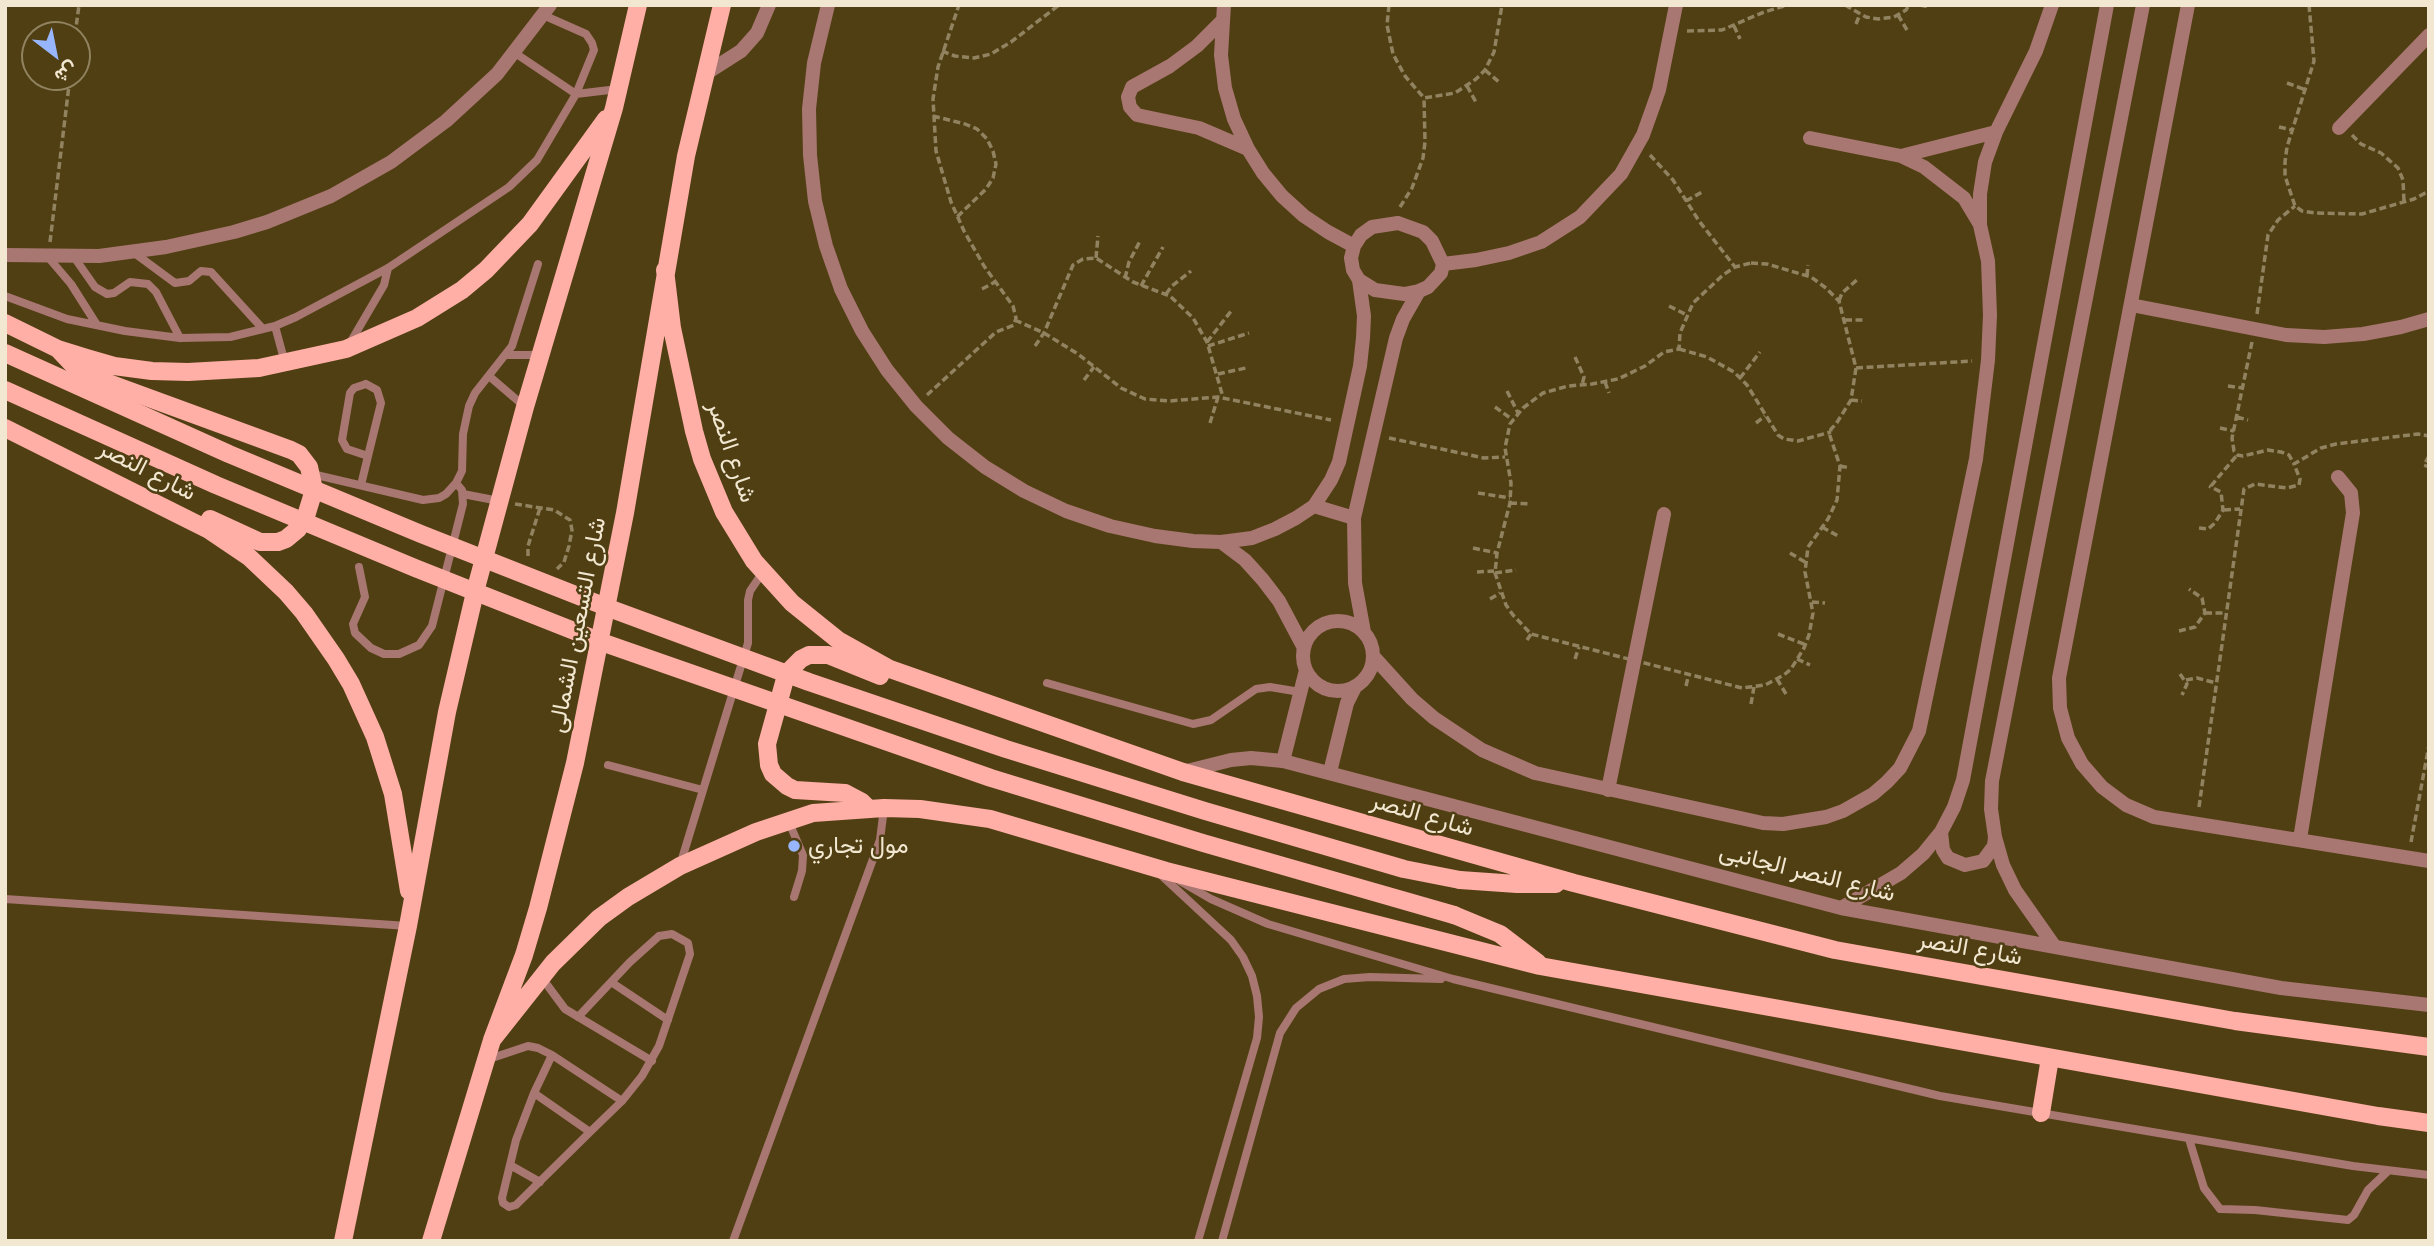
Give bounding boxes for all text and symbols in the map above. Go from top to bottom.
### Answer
north arrow [21,21,91,91]
text: ش [51,58,82,87]
street label: شارع النصر [700,397,762,507]
street label: شارع النصر [94,434,200,508]
street label: شارع التسعين الشمالى [543,515,613,735]
street label: شارع النصر [1367,787,1477,843]
place label: مول تجاري [808,832,909,860]
street label: شارع النصر الجانبى [1716,837,1898,909]
marker: مول تجاري [786,838,802,854]
street label: شارع النصر [1916,926,2024,972]

